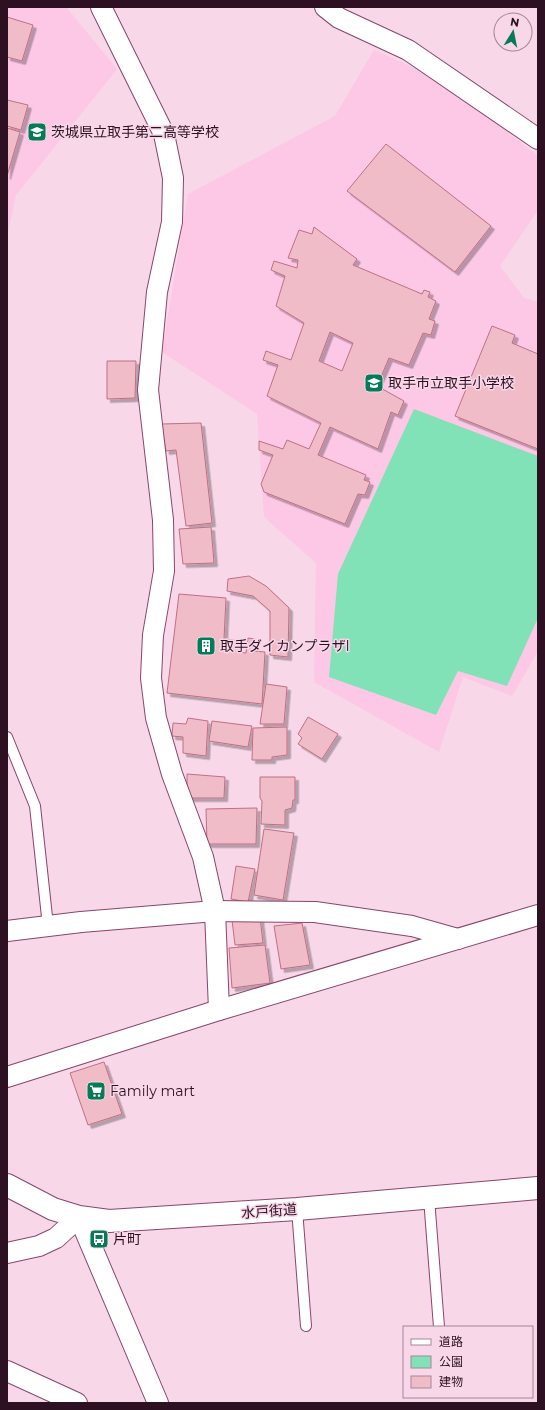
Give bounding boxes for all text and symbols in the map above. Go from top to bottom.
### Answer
north arrow [493,12,533,52]
text: N [509,14,520,30]
school or university icon: 茨城県立取手第二高等学校 [26,121,48,143]
place label: 茨城県立取手第二高等学校 [51,123,219,141]
school or university icon: 取手市立取手小学校 [363,372,385,394]
place label: 取手市立取手小学校 [388,374,514,392]
building icon: 取手ダイカンプラザI [195,635,217,657]
place label: 取手ダイカンプラザI [220,637,350,655]
supermarket icon: Family mart [85,1080,107,1102]
place label: Family mart [110,1082,195,1100]
street label: 水戸街道 [240,1200,298,1222]
bus stop icon: 片町 [88,1228,110,1250]
place label: 片町 [113,1230,141,1248]
legend [403,1326,533,1398]
text: 道路 [439,1334,463,1349]
text: 公園 [439,1354,463,1369]
text: 建物 [439,1374,463,1389]

